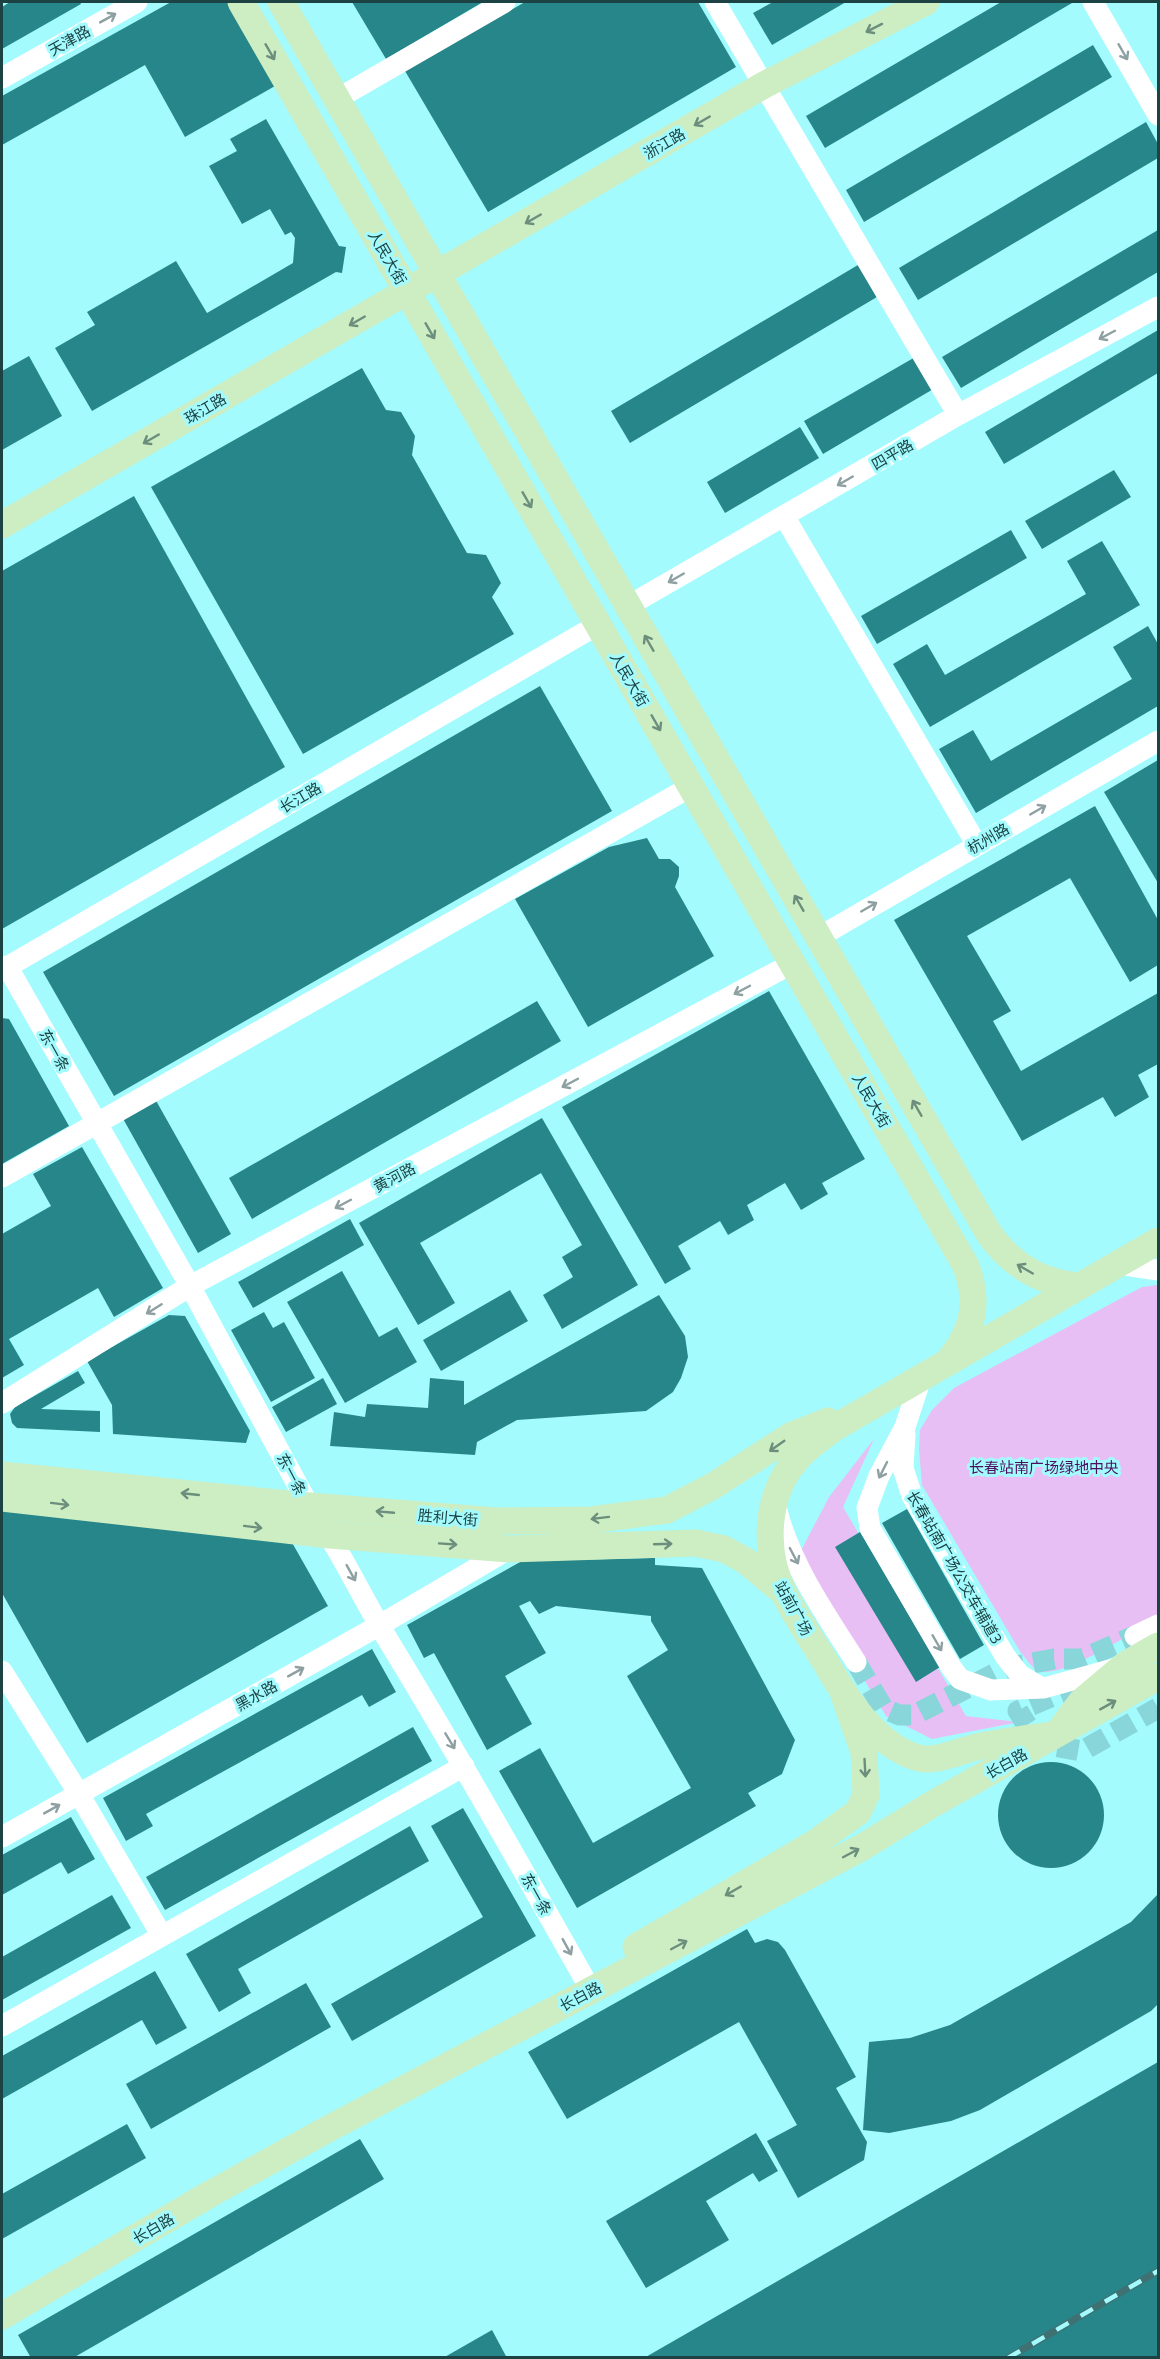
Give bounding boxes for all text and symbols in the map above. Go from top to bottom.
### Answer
one-way arrow [98,12,116,23]
street label: 天津路 [44,20,94,60]
one-way arrow [865,23,883,35]
one-way arrow [264,43,276,60]
one-way arrow [1117,43,1129,60]
one-way arrow [694,115,711,127]
street label: 浙江路 [640,123,688,163]
one-way arrow [525,213,542,225]
street label: 人民大街 [364,226,412,288]
one-way arrow [349,315,366,327]
one-way arrow [425,321,436,339]
one-way arrow [1099,329,1116,341]
street label: 珠江路 [181,388,229,428]
one-way arrow [143,434,161,445]
street label: 四平路 [868,434,916,474]
one-way arrow [837,475,854,487]
one-way arrow [521,491,533,508]
one-way arrow [668,572,685,584]
one-way arrow [643,635,655,652]
street label: 人民大街 [606,648,654,710]
one-way arrow [650,714,662,731]
street label: 长江路 [276,777,324,817]
one-way arrow [1029,804,1046,816]
street label: 杭州路 [964,818,1012,858]
one-way arrow [793,895,805,912]
one-way arrow [860,901,877,913]
one-way arrow [733,985,751,997]
street label: 东一条 [35,1025,75,1075]
street label: 人民大街 [848,1069,896,1131]
one-way arrow [562,1077,579,1089]
one-way arrow [911,1100,923,1117]
street label: 黄河路 [369,1158,419,1196]
one-way arrow [334,1199,352,1211]
one-way arrow [1016,1262,1033,1274]
one-way arrow [145,1302,162,1315]
one-way arrow [769,1440,786,1452]
street label: 东一条 [273,1449,311,1499]
park label: 长春站南广场绿地中央 [969,1457,1119,1477]
one-way arrow [876,1461,888,1479]
street label: 长春站南广场公交车辅道3 [903,1487,1007,1647]
one-way arrow [181,1488,201,1499]
one-way arrow [49,1499,69,1510]
street label: 胜利大街 [417,1504,479,1530]
one-way arrow [375,1506,395,1517]
one-way arrow [591,1513,611,1524]
one-way arrow [243,1521,263,1532]
one-way arrow [653,1538,673,1550]
one-way arrow [437,1539,457,1550]
one-way arrow [789,1547,800,1565]
one-way arrow [345,1564,357,1581]
street label: 站前广场 [771,1577,817,1639]
one-way arrow [932,1634,944,1651]
one-way arrow [287,1666,304,1678]
street label: 黑水路 [231,1675,281,1715]
one-way arrow [1099,1699,1116,1711]
one-way arrow [444,1732,456,1749]
street label: 长白路 [981,1743,1031,1783]
one-way arrow [859,1757,870,1777]
one-way arrow [43,1803,61,1814]
one-way arrow [842,1847,859,1859]
street label: 东一条 [517,1869,557,1919]
one-way arrow [725,1886,742,1898]
one-way arrow [561,1938,573,1955]
one-way arrow [669,1939,687,1950]
street label: 长白路 [555,1977,605,2015]
street label: 长白路 [129,2208,177,2248]

